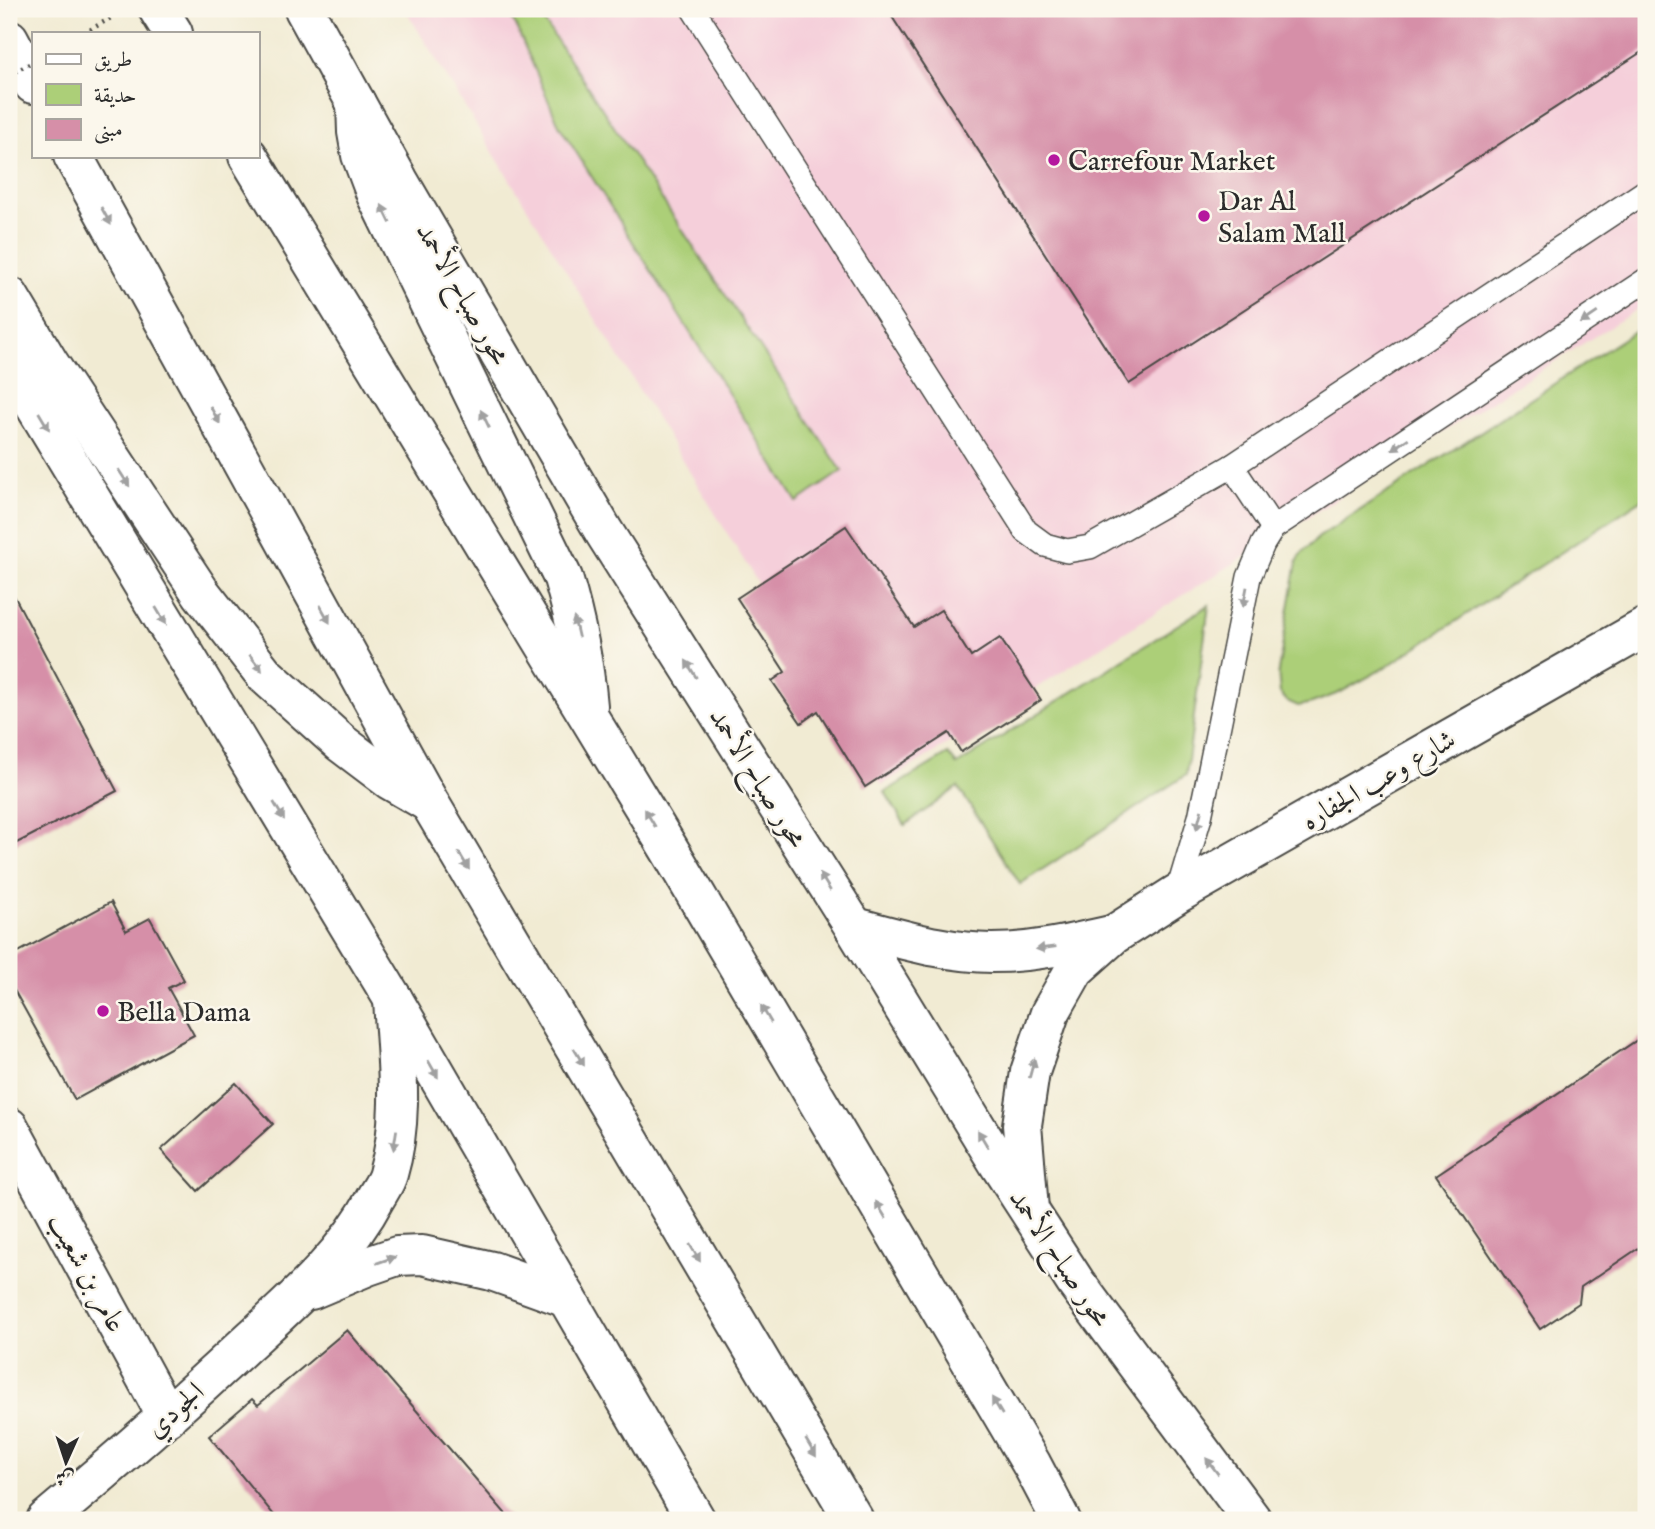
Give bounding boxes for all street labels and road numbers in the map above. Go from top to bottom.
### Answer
street label: محور صباح الأحمد [402,215,519,375]
street label: محور صباح الأحمد [695,700,816,858]
street label: شارع وعب الجفاره [1296,723,1465,843]
street label: محور صباح الأحمد [995,1181,1120,1337]
street label: عامر بن شعيب [39,1207,133,1339]
street label: الجودي [139,1375,214,1449]

